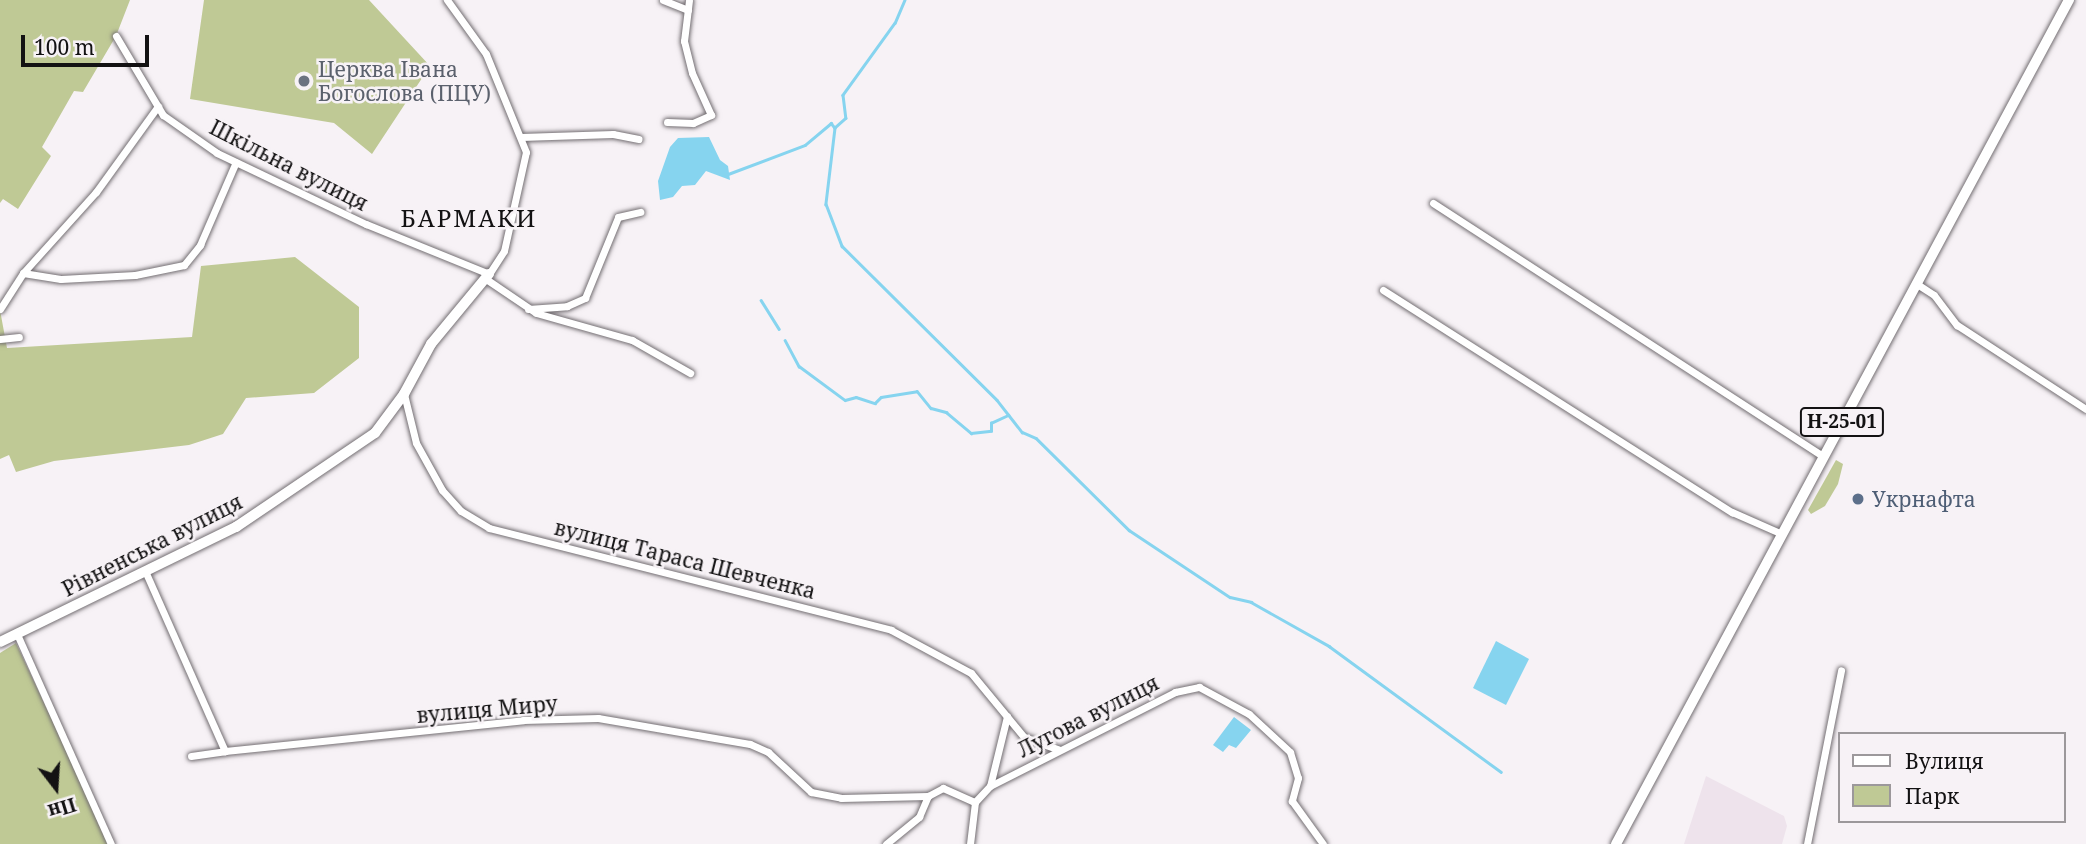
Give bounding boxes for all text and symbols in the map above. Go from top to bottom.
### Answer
scale bar [24,21,152,65]
text: 100 m [34,33,95,61]
place label: Церква Івана Богослова (ПЦУ) [318,56,491,106]
marker: Церква Івана Богослова (ПЦУ) [296,73,312,89]
street label: Шкільна вулиця [206,114,372,216]
district label: БАРМАКИ [401,204,537,232]
road number: Н-25-01 [1798,406,1886,438]
place label: Укрнафта [1872,486,1976,512]
street label: Рівненська вулиця [58,489,246,601]
marker: Укрнафта [1850,491,1866,507]
street label: вулиця Тараса Шевченка [552,514,818,604]
street label: Лугова вулиця [1013,670,1163,762]
street label: вулиця Миру [415,690,559,728]
legend [1838,732,2065,823]
text: Вулиця [1905,747,1984,775]
north arrow [21,753,91,823]
text: Парк [1905,782,1959,810]
text: Пн [45,792,79,825]

